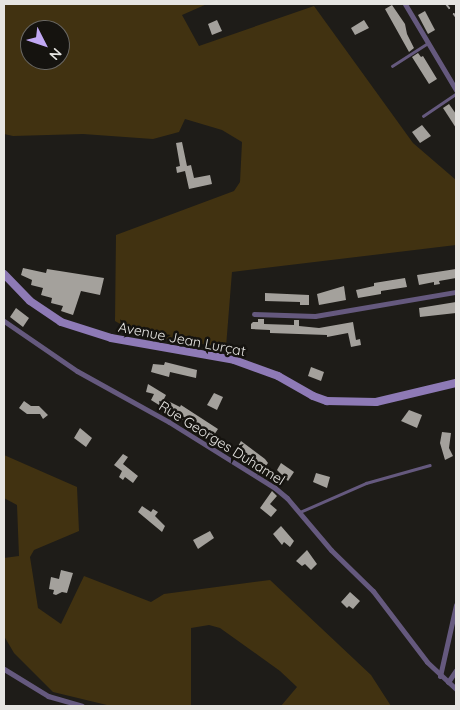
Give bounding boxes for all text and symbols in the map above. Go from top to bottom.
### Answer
north arrow [20,20,70,70]
text: N [45,44,66,64]
street label: Avenue Jean Lurçat [117,318,247,360]
street label: Rue Georges Duhamel [156,397,288,489]

